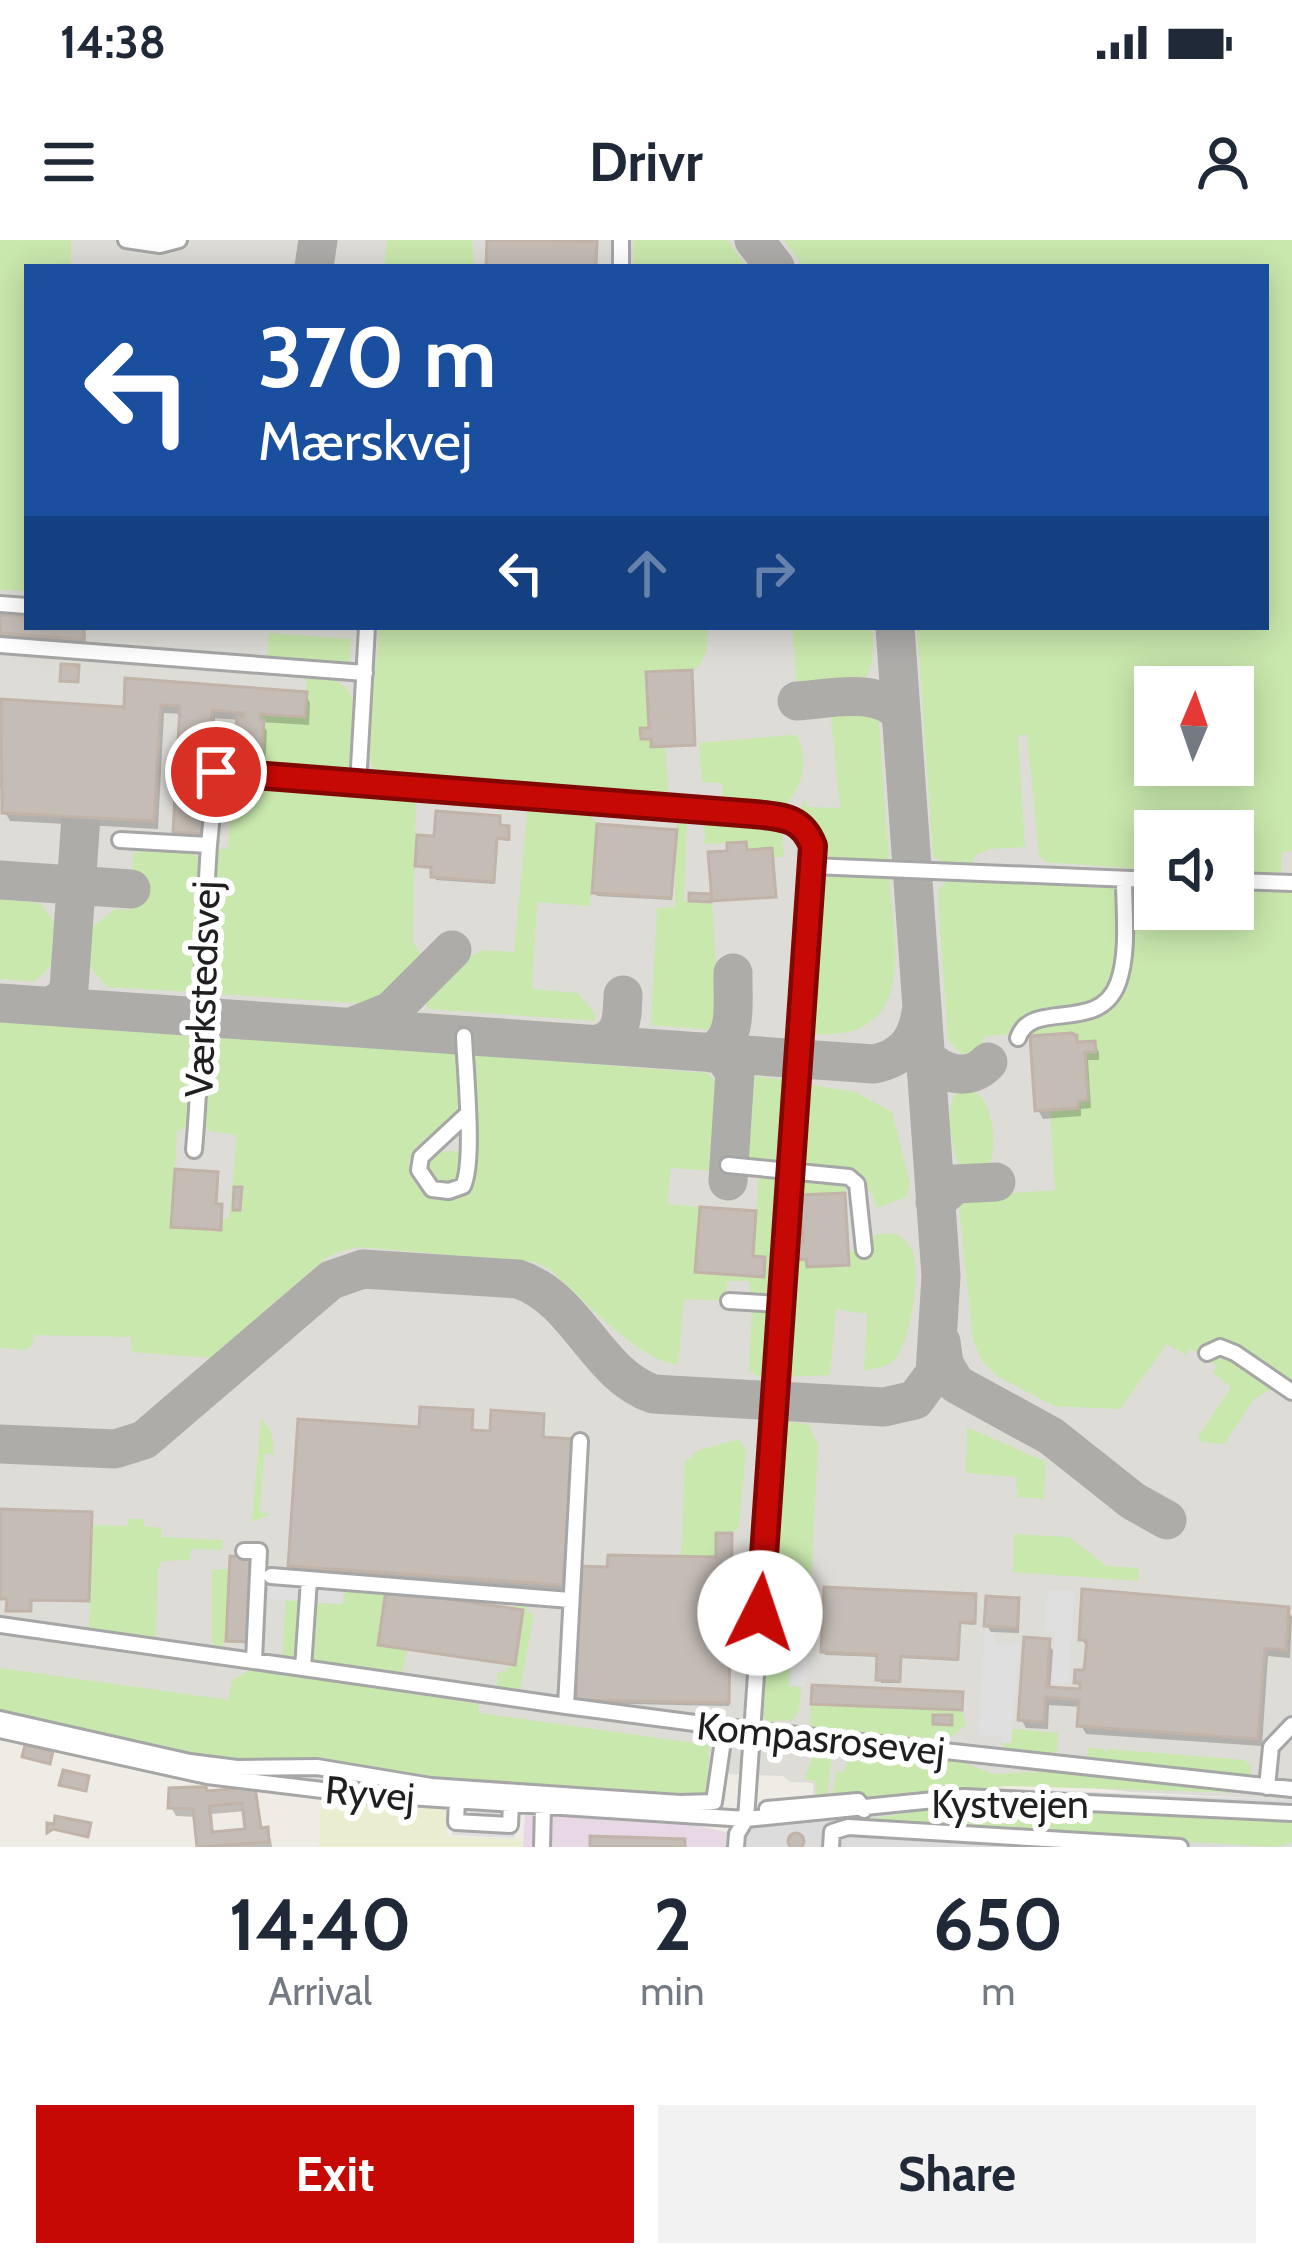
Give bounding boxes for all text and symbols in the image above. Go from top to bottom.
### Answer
text: 14:38 [60,15,166,69]
icon: menu [36,129,102,195]
text: Drivr [589,129,703,195]
icon: person [1190,129,1256,195]
text: 370 m [258,306,497,408]
icon: left [60,312,216,468]
text: Mærskvej [258,408,472,474]
icon: left [488,540,554,606]
icon: ahead [614,540,680,606]
icon: right [740,540,806,606]
north arrow [1134,666,1254,786]
map controls [1134,666,1254,930]
pin [165,721,267,823]
icon: arrive [183,739,249,805]
button: sound [1134,810,1254,930]
street label: Værkstedsvej [174,880,230,1098]
position arrow [697,1550,823,1676]
street label: Kompasrosevej [695,1701,947,1775]
street label: Ryvej [323,1765,417,1821]
street label: Kystvejen [931,1780,1089,1828]
text: 14:40 [229,1881,412,1968]
text: 2 [653,1881,691,1968]
text: 650 [933,1881,1063,1968]
text: Arrival [268,1967,372,2015]
text: min [640,1967,705,2015]
text: m [981,1967,1015,2015]
button: Exit [36,2105,634,2243]
button: Share [658,2105,1256,2243]

